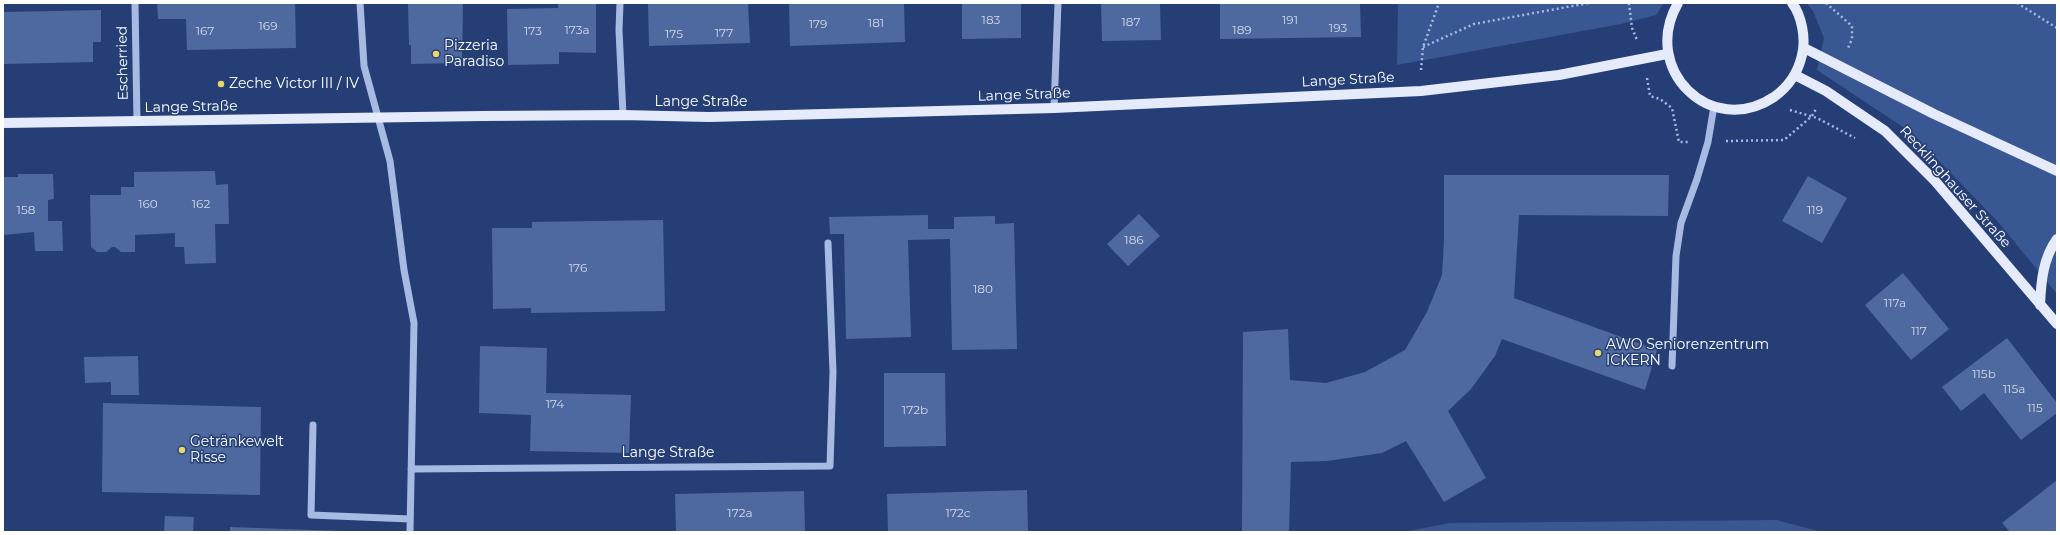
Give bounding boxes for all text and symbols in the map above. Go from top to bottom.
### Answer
house number: 183 [982,13,1000,27]
house number: 191 [1282,13,1298,27]
house number: 187 [1121,15,1141,29]
house number: 181 [868,16,884,30]
house number: 179 [809,17,827,31]
house number: 169 [259,19,277,33]
house number: 193 [1329,21,1347,35]
house number: 173a [564,23,590,37]
house number: 189 [1232,23,1252,37]
house number: 167 [196,24,214,38]
house number: 173 [524,24,542,38]
street label: Escherried [114,26,132,100]
house number: 177 [715,26,733,40]
house number: 175 [665,27,683,41]
place label: Pizzeria Paradiso [444,38,504,70]
marker: Pizzeria Paradiso [431,49,441,59]
street label: Lange Straße [1301,69,1395,91]
place label: Zeche Victor III / IV [229,76,359,92]
marker: Zeche Victor III / IV [216,79,226,89]
street label: Lange Straße [977,85,1071,105]
street label: Lange Straße [654,94,748,110]
street label: Lange Straße [144,98,238,116]
street label: Recklinghauser Straße [1896,123,2014,251]
house number: 160 [138,197,158,211]
house number: 162 [192,197,210,211]
house number: 158 [17,203,35,217]
house number: 119 [1807,203,1823,217]
house number: 186 [1124,233,1144,247]
house number: 176 [569,261,587,275]
house number: 180 [973,282,993,296]
house number: 117a [1884,296,1906,310]
house number: 117 [1911,324,1927,338]
place label: AWO Seniorenzentrum ICKERN [1606,337,1769,370]
marker: AWO Seniorenzentrum ICKERN [1593,348,1603,358]
house number: 115b [1972,367,1996,381]
house number: 115a [2003,382,2025,396]
house number: 174 [546,397,564,411]
house number: 115 [2027,401,2043,415]
house number: 172b [902,403,928,417]
place label: Getränkewelt Risse [190,434,284,466]
marker: Getränkewelt Risse [177,445,187,455]
street label: Lange Straße [621,445,715,461]
house number: 172a [727,506,753,520]
house number: 172c [946,506,970,520]

